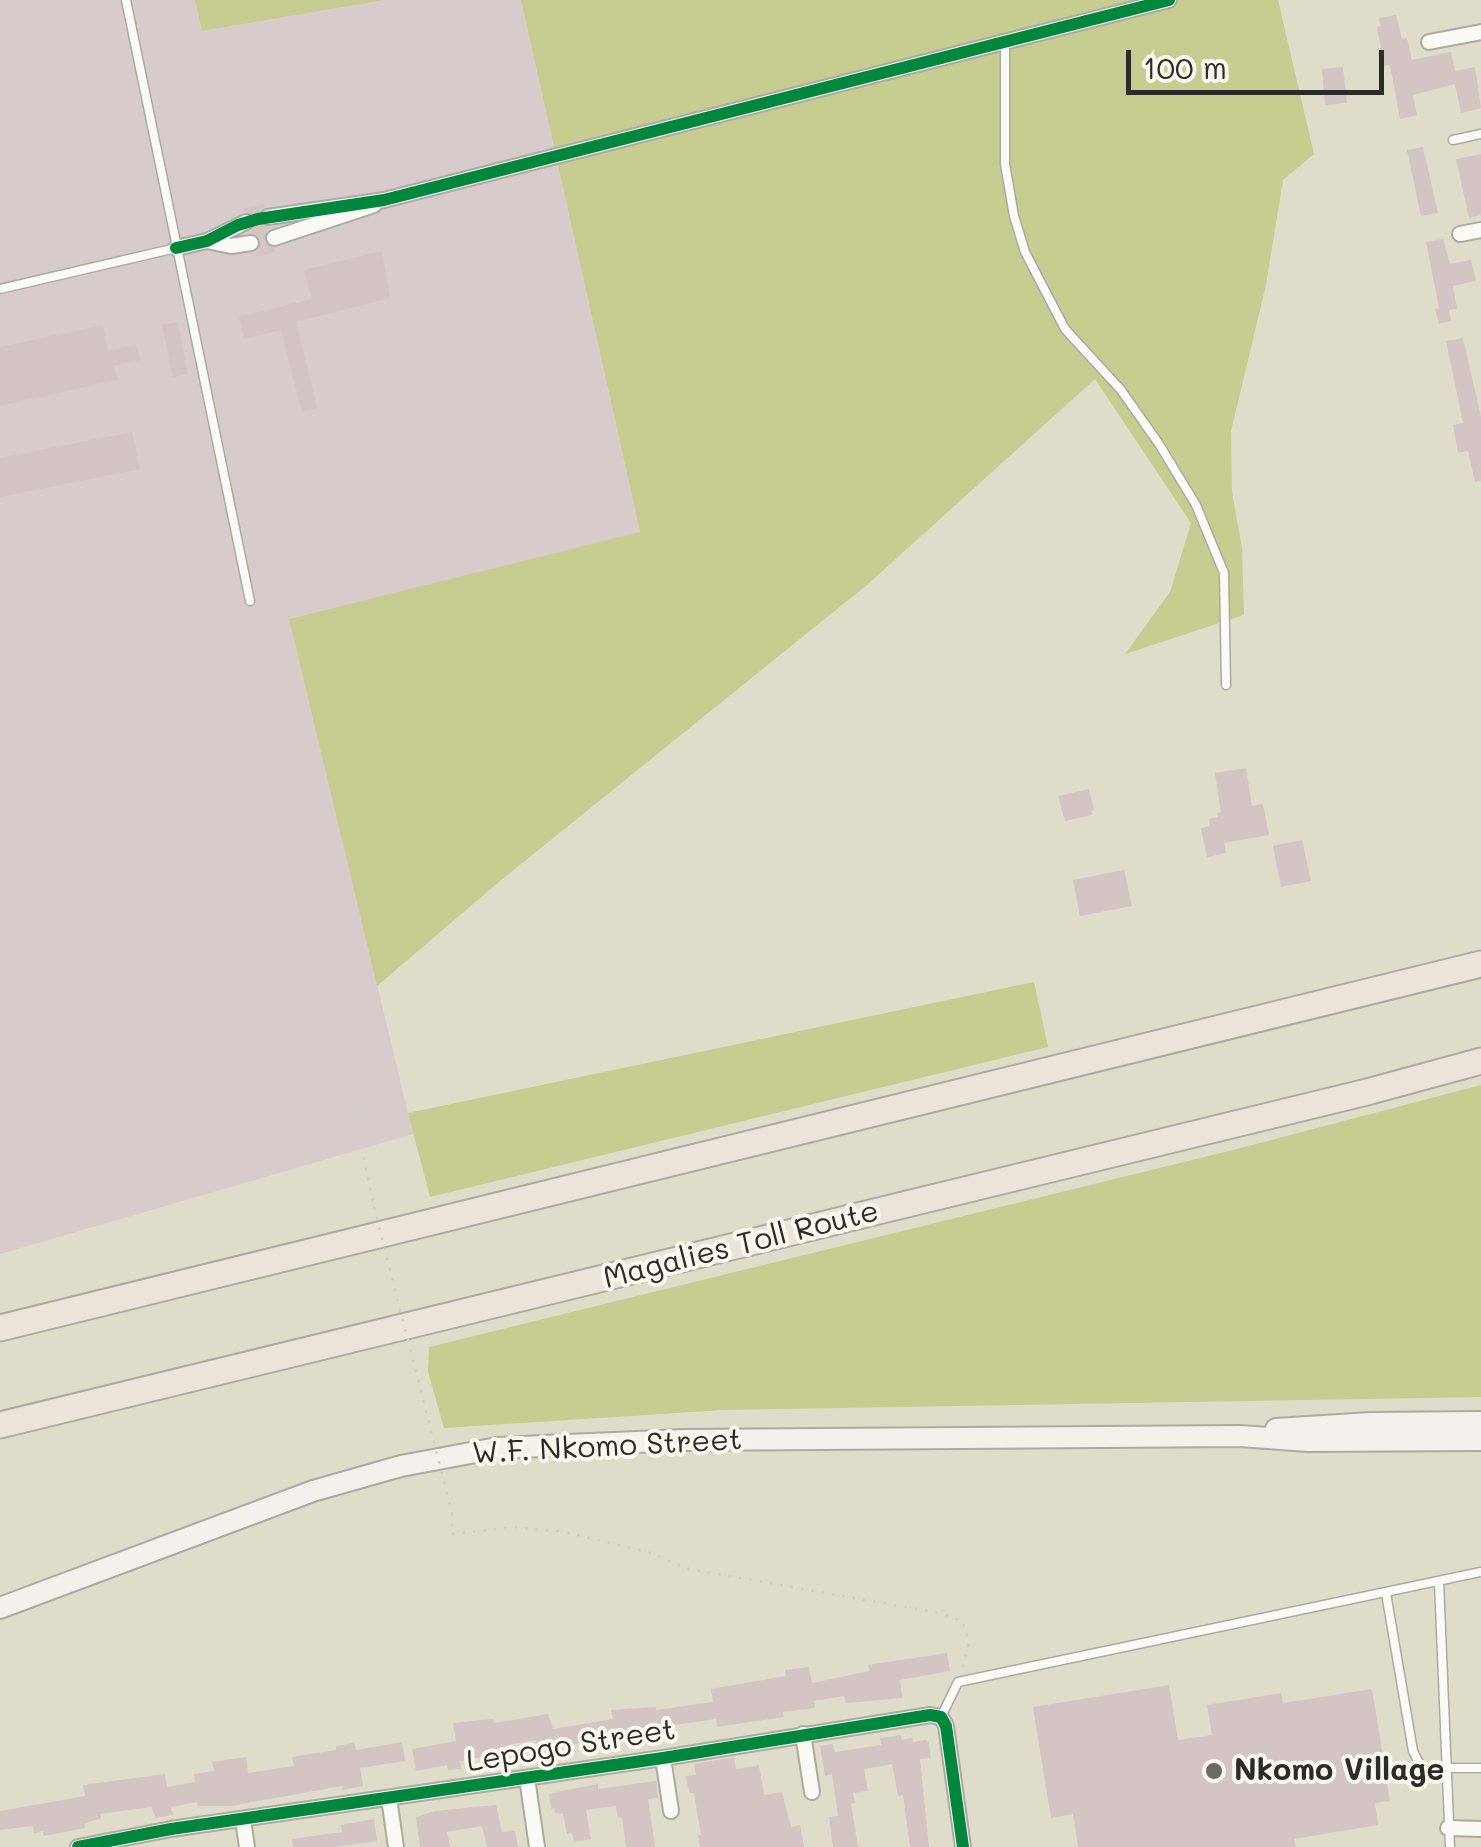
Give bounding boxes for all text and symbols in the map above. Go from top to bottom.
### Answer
scale bar [1131,30,1388,92]
text: 100 m [1143,47,1227,87]
street label: Magalies Toll Route [600,1193,882,1297]
street label: W.F. Nkomo Street [471,1422,743,1472]
street label: Lepogo Street [464,1712,678,1780]
place label: Nkomo Village [1234,1753,1444,1789]
marker: Nkomo Village [1203,1760,1225,1782]

